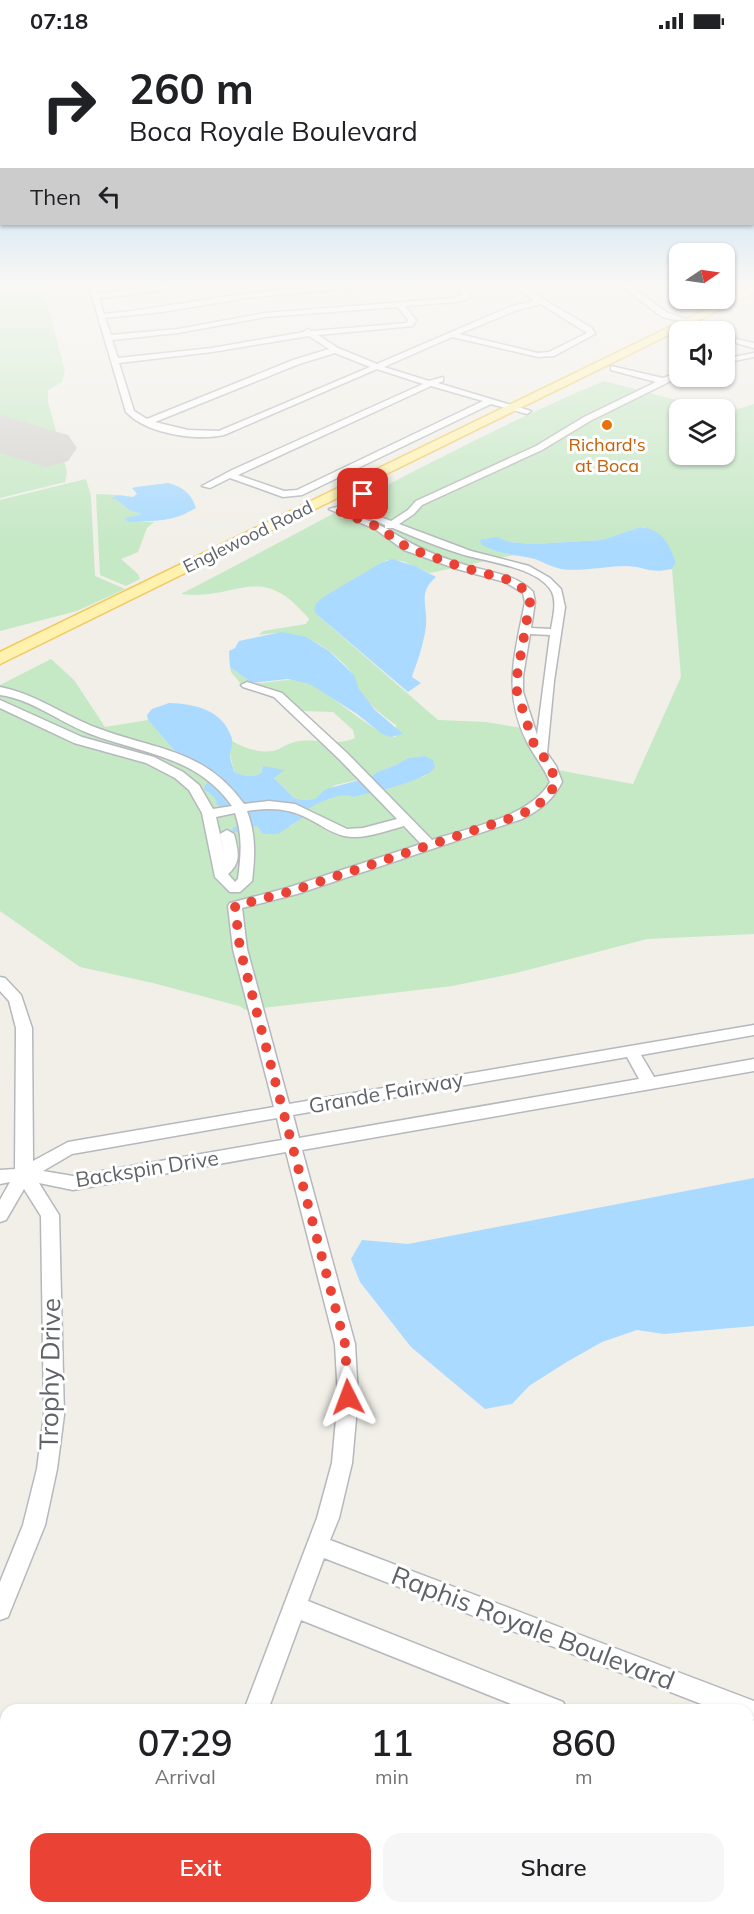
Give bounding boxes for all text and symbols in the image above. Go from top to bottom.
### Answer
text: 07:18 [30,7,88,35]
text: 260 m [129,62,254,115]
icon: right [30,66,108,144]
text: Boca Royale Boulevard [129,114,418,148]
icon: left [93,180,126,213]
text: Then [30,183,81,211]
north arrow [669,243,735,309]
map controls [669,243,735,465]
button: sound [669,321,735,387]
button: layers [669,399,735,465]
marker: Richard's at Boca [600,418,614,432]
place label: Richard's at Boca [568,433,646,477]
pin [337,468,388,519]
icon: arrive [346,477,379,510]
street label: Englewood Road [179,495,316,578]
street label: Grande Fairway [307,1066,465,1118]
street label: Backspin Drive [73,1144,220,1192]
street label: Trophy Drive [32,1298,67,1450]
position arrow [316,1365,380,1429]
street label: Raphis Royale Boulevard [387,1558,679,1697]
text: 07:29 [138,1720,233,1765]
text: 11 [370,1720,414,1765]
text: 860 [551,1720,616,1765]
text: Arrival [155,1764,216,1789]
text: min [375,1764,409,1789]
text: m [575,1764,593,1789]
button: Exit [30,1833,371,1902]
button: Share [383,1833,724,1902]

